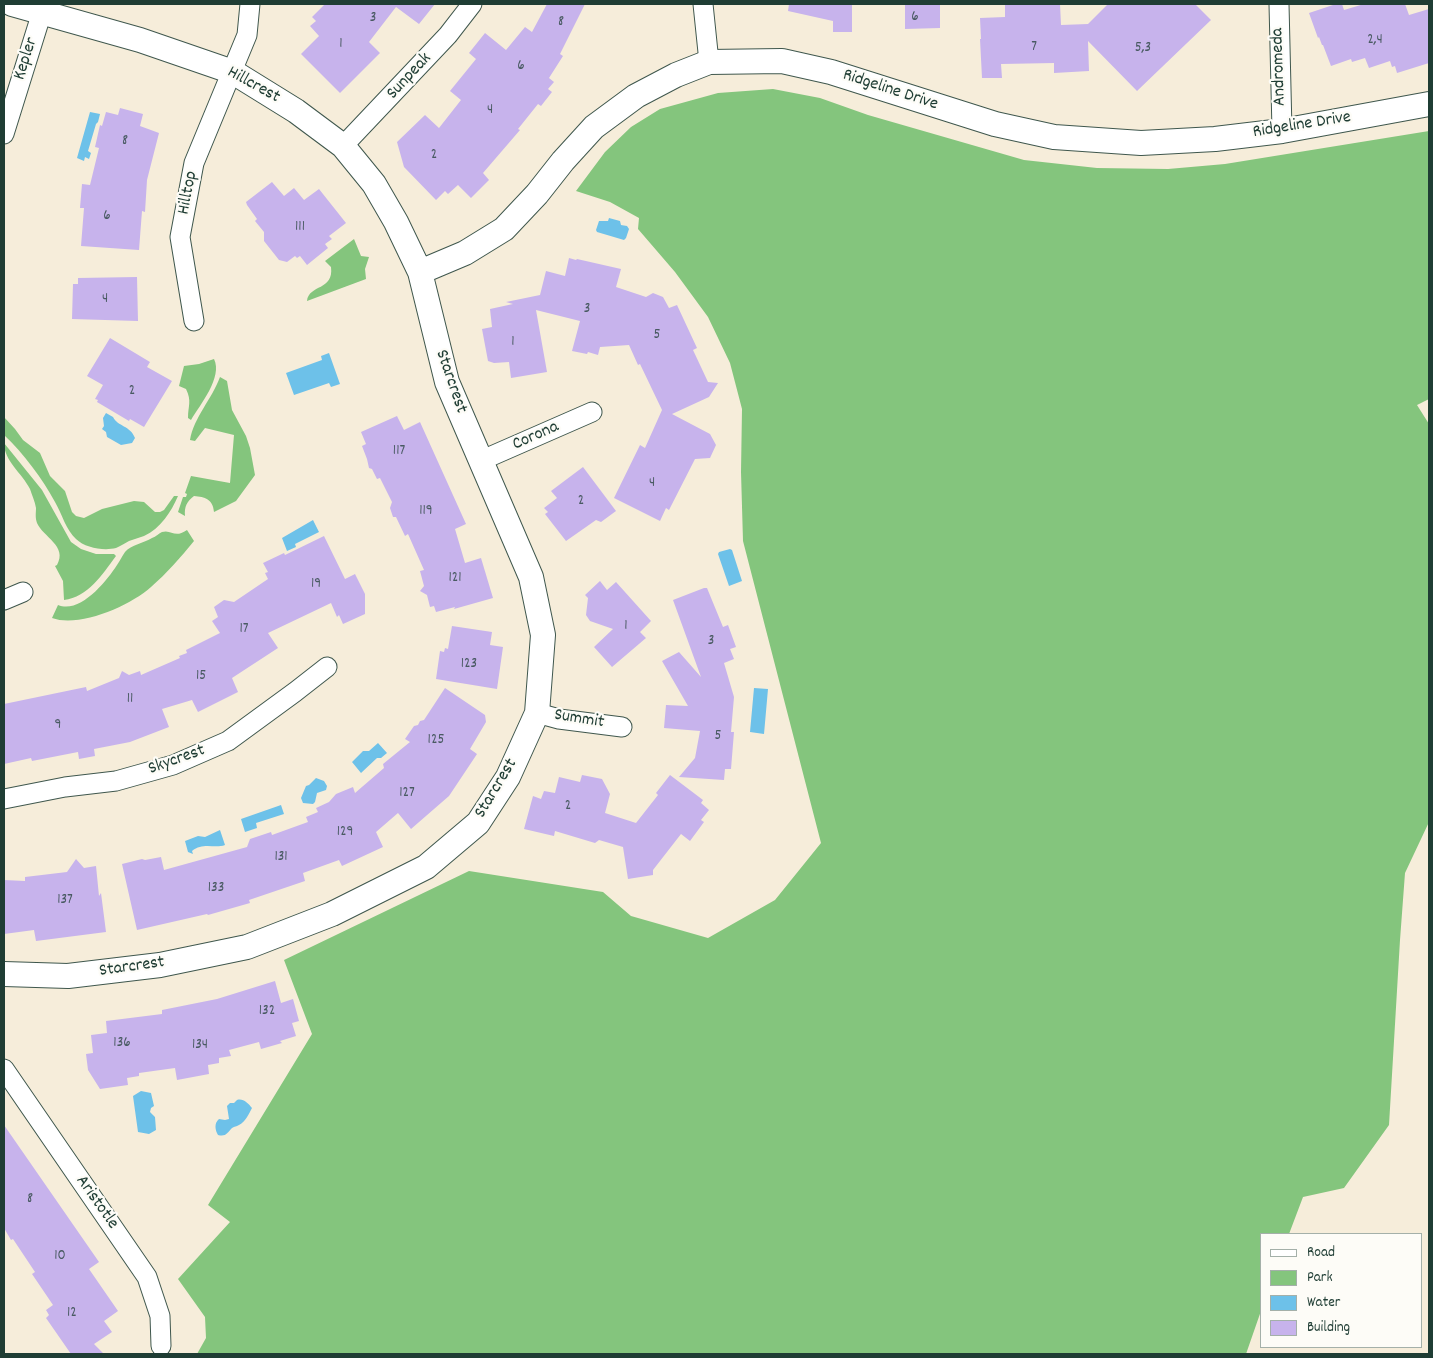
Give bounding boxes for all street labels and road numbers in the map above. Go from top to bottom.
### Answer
street label: Andromeda [1268,27,1292,107]
street label: Kepler [10,35,44,83]
street label: Sunpeak [383,49,437,105]
street label: Hillcrest [223,63,283,109]
street label: Ridgeline Drive [840,65,940,117]
street label: Ridgeline Drive [1251,108,1353,144]
street label: Hilltop [174,169,204,217]
street label: Starcrest [429,347,471,417]
street label: Corona [510,417,562,457]
street label: Summit [552,705,606,735]
street label: Skycrest [146,741,208,781]
street label: Starcrest [471,755,523,823]
street label: Starcrest [98,953,166,983]
street label: Aristotle [70,1172,122,1234]

